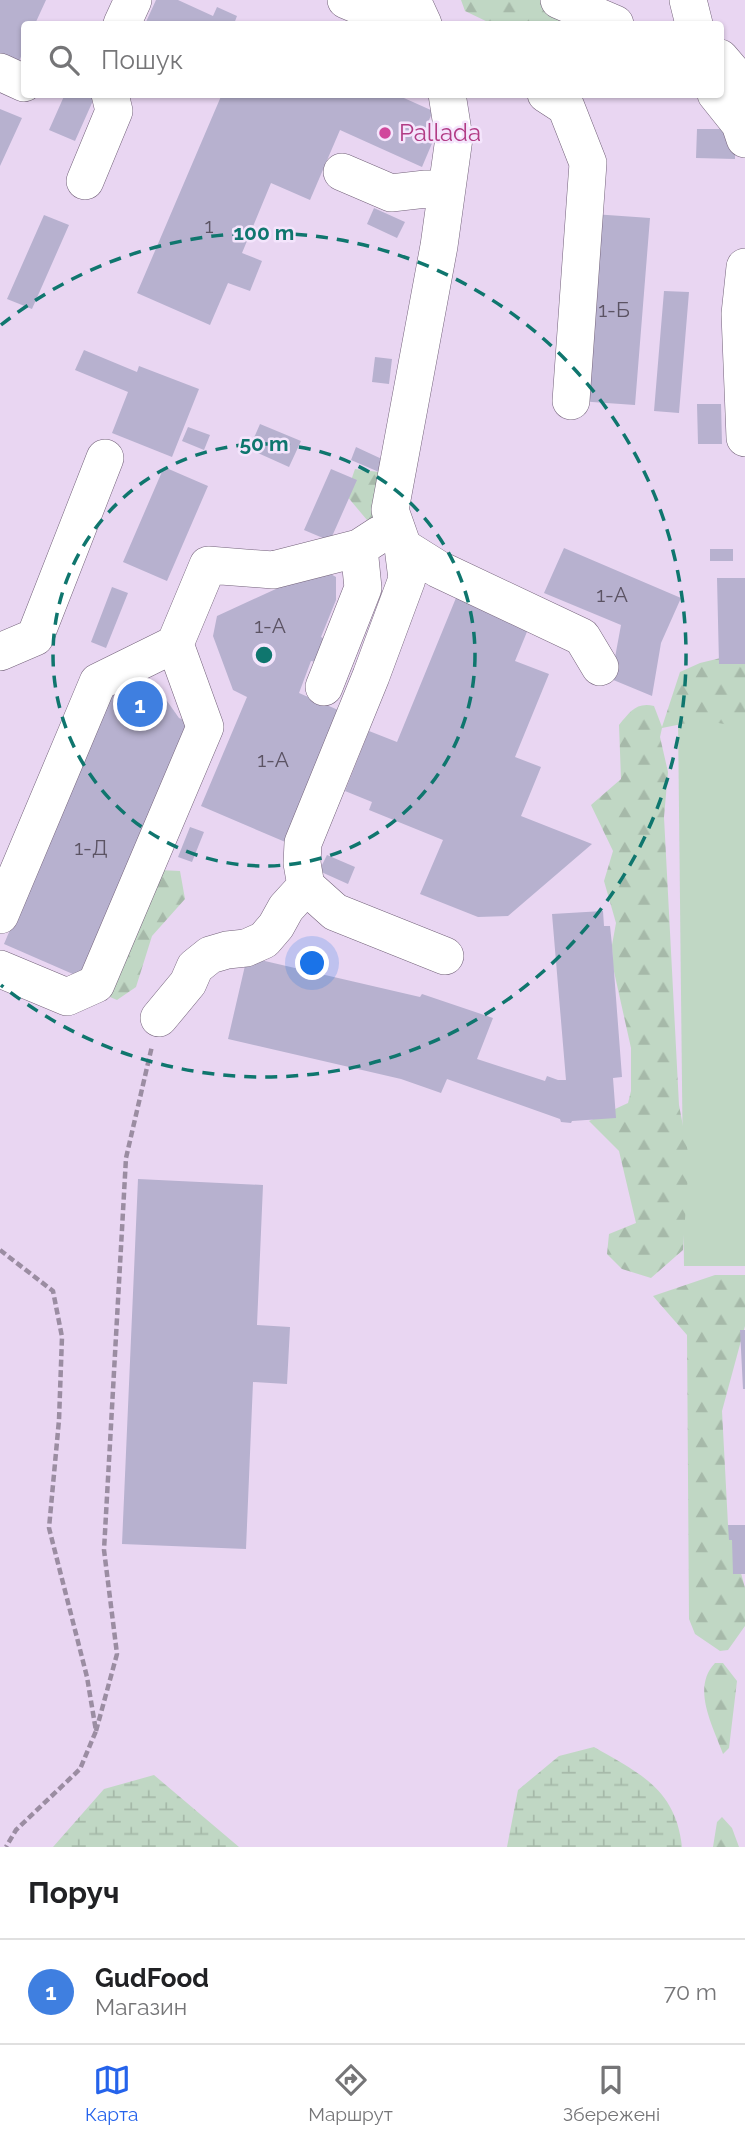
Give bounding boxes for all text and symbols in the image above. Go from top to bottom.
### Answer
search box [21,21,724,98]
icon: search [45,41,83,79]
text: Пошук [101,45,183,75]
place label: Pallada [399,118,481,147]
marker: Pallada [377,125,393,141]
house number: 1 [205,213,214,238]
text: 100 m [234,220,294,245]
house number: 1-Б [598,297,630,322]
text: 50 m [239,431,289,456]
house number: 1-А [596,582,628,607]
house number: 1-А [254,613,286,638]
centre of rings [252,643,276,667]
pin: 1 [117,678,163,730]
house number: 1-А [257,747,289,772]
house number: 1-Д [74,835,108,860]
your location [295,946,329,980]
text: Поруч [28,1875,119,1910]
text: GudFood [95,1963,209,1993]
text: 1 [45,1978,57,2005]
text: 70 m [664,1978,717,2005]
text: Магазин [95,1993,187,2020]
tab: Карта [85,2061,138,2125]
tab: Маршрут [308,2061,393,2125]
tab: Збережені [563,2061,660,2125]

